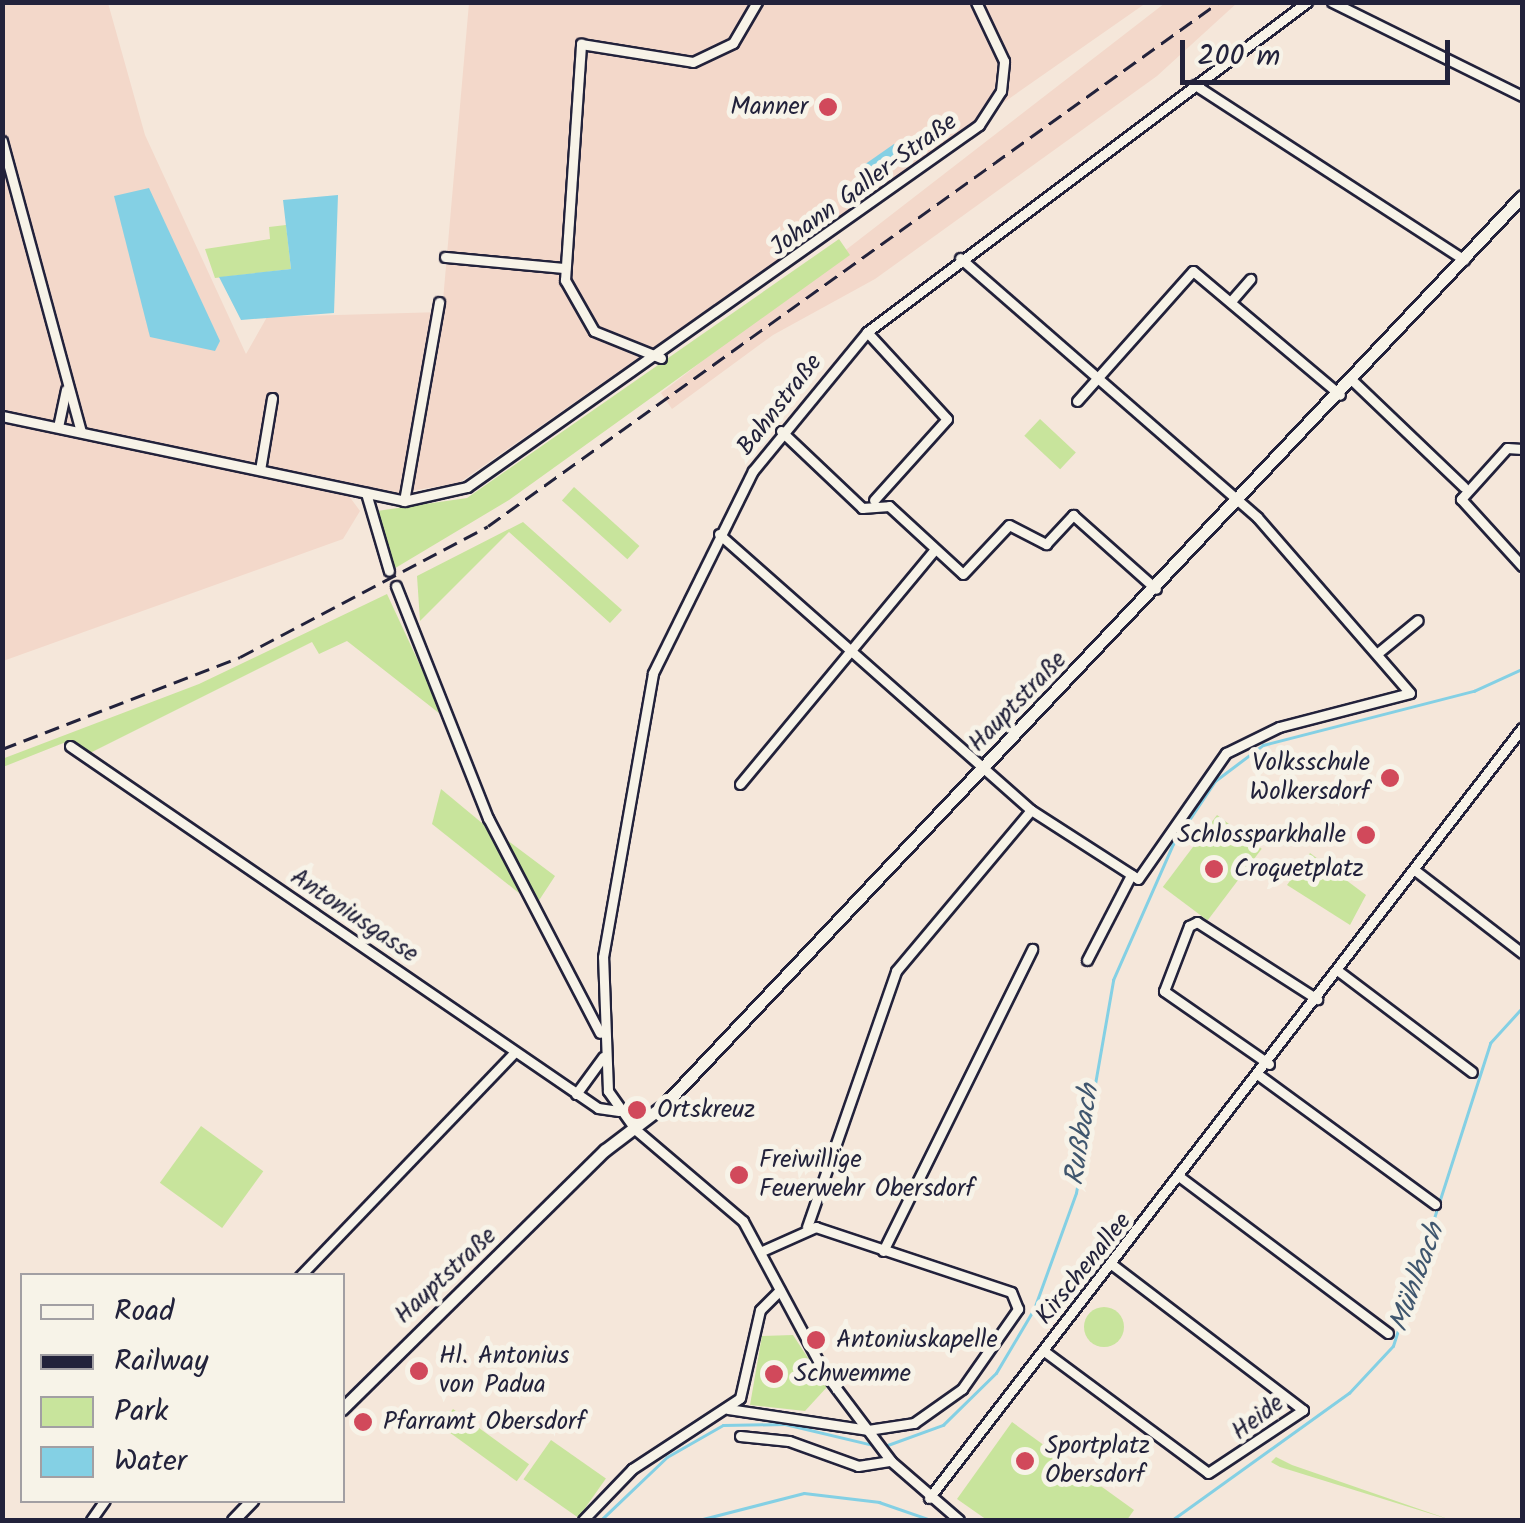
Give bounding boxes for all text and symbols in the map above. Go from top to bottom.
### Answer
scale bar [1185,20,1455,82]
text: 200 m [1197,33,1280,81]
place label: Manner [730,92,808,122]
marker: Manner [817,96,839,118]
street label: Johann Galler-Straße [765,107,963,263]
street label: Bahnstraße [731,348,829,462]
street label: Hauptstraße [963,645,1073,759]
place label: Volksschule Wolkersdorf [1250,749,1370,808]
marker: Volksschule Wolkersdorf [1379,767,1401,789]
place label: Schlossparkhalle [1177,820,1346,850]
marker: Schlossparkhalle [1355,824,1377,846]
place label: Croquetplatz [1234,854,1364,884]
marker: Croquetplatz [1203,858,1225,880]
street label: Antoniusgasse [284,862,424,970]
water label: Rußbach [1058,1082,1108,1188]
place label: Ortskreuz [657,1095,755,1125]
marker: Ortskreuz [626,1099,648,1121]
place label: Freiwillige Feuerwehr Obersdorf [759,1146,975,1205]
marker: Freiwillige Feuerwehr Obersdorf [728,1164,750,1186]
street label: Kirschenallee [1030,1207,1138,1331]
water label: Mühlbach [1383,1219,1453,1337]
street label: Hauptstraße [389,1221,503,1331]
legend [20,1273,345,1503]
text: Road [114,1288,174,1336]
place label: Antoniuskapelle [836,1325,998,1355]
marker: Antoniuskapelle [805,1329,827,1351]
text: Railway [114,1338,208,1386]
place label: Hl. Antonius von Padua [439,1342,569,1401]
place label: Schwemme [794,1359,911,1389]
marker: Hl. Antonius von Padua [408,1360,430,1382]
marker: Schwemme [763,1363,785,1385]
text: Park [114,1388,168,1436]
street label: Heide [1226,1389,1290,1447]
place label: Pfarramt Obersdorf [383,1407,586,1437]
marker: Pfarramt Obersdorf [352,1411,374,1433]
place label: Sportplatz Obersdorf [1045,1432,1150,1491]
text: Water [114,1438,187,1486]
marker: Sportplatz Obersdorf [1014,1450,1036,1472]

